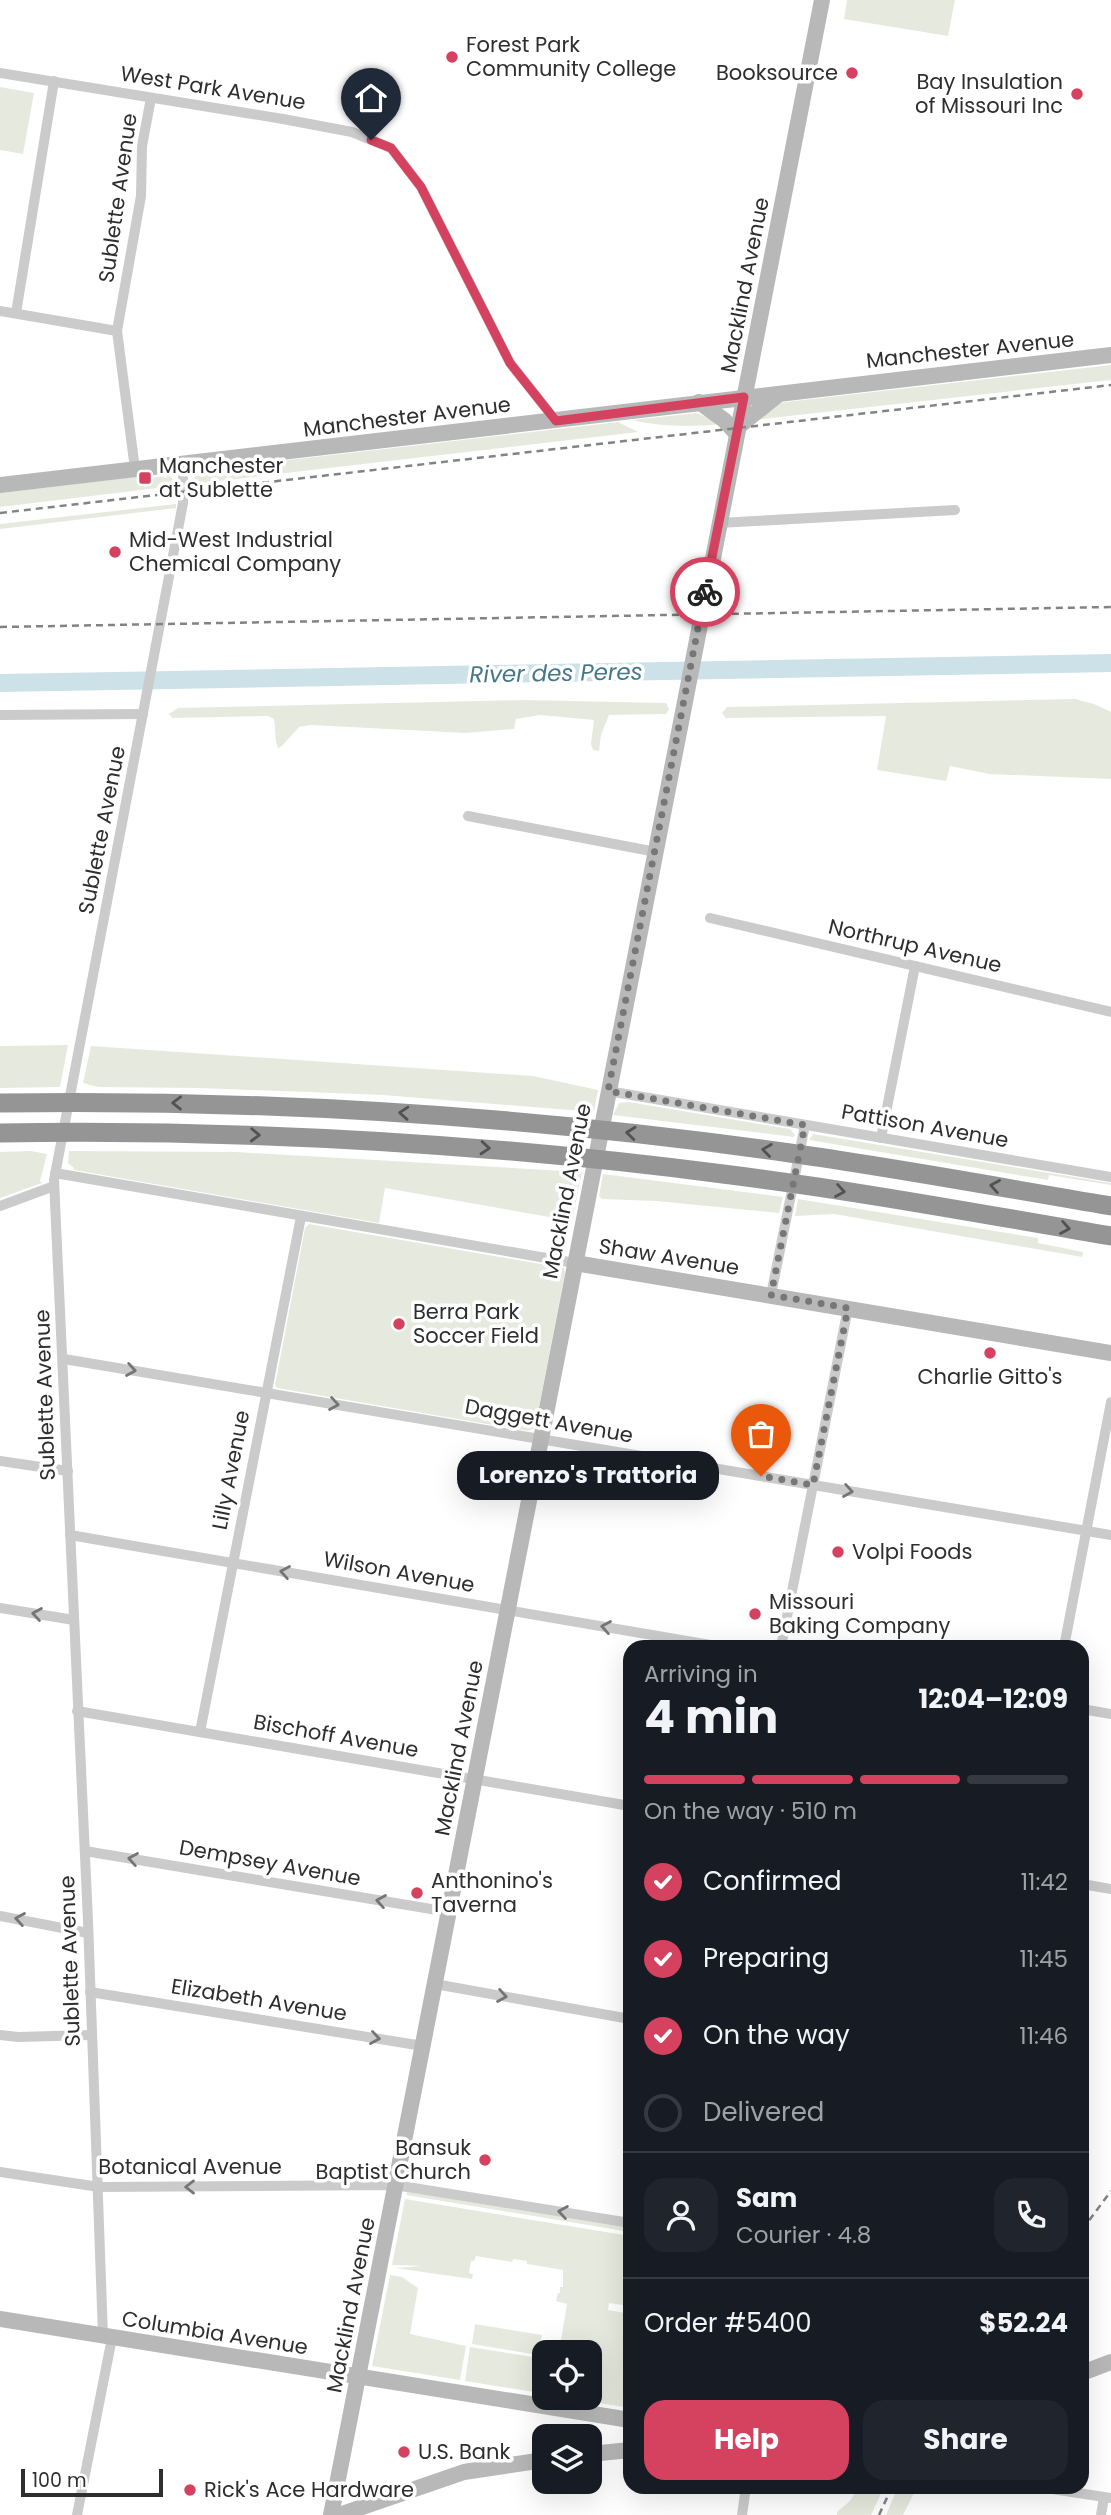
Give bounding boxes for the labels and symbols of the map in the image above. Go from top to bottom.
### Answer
place label: Forest Park Community College [466,30,676,83]
marker: Forest Park Community College [444,49,460,65]
place label: Booksource [716,58,838,87]
street label: West Park Avenue [118,59,308,116]
marker: Booksource [844,65,860,81]
place label: Bay Insulation of Missouri Inc [915,67,1063,120]
pin [341,68,401,140]
marker: Bay Insulation of Missouri Inc [1069,86,1085,102]
street label: Sublette Avenue [91,111,144,285]
street label: Macklind Avenue [713,195,776,375]
street label: Manchester Avenue [865,324,1075,375]
street label: Manchester Avenue [302,389,512,444]
place label: Manchester at Sublette [159,451,284,504]
marker: Manchester at Sublette [137,470,153,486]
place label: Mid-West Industrial Chemical Company [129,525,341,578]
marker: Mid-West Industrial Chemical Company [107,544,123,560]
courier [670,557,740,627]
water label: River des Peres [469,655,643,691]
street label: Sublette Avenue [71,743,132,917]
street label: Northrup Avenue [826,911,1005,980]
one-way arrow [171,1096,182,1111]
street label: Pattison Avenue [839,1097,1011,1154]
street label: Macklind Avenue [535,1101,598,1281]
one-way arrow [399,1106,410,1121]
one-way arrow [625,1126,636,1141]
one-way arrow [251,1127,261,1143]
one-way arrow [479,1140,490,1155]
one-way arrow [762,1143,773,1158]
one-way arrow [990,1180,1002,1195]
one-way arrow [834,1183,846,1198]
one-way arrow [1059,1220,1070,1235]
street label: Shaw Avenue [597,1231,741,1282]
place label: Berra Park Soccer Field [413,1297,539,1350]
street label: Sublette Avenue [27,1309,62,1481]
marker: Berra Park Soccer Field [391,1316,407,1332]
marker: Charlie Gitto's [982,1345,998,1361]
one-way arrow [125,1362,137,1377]
place label: Charlie Gitto's [917,1362,1063,1391]
street label: Daggett Avenue [463,1391,635,1450]
one-way arrow [328,1396,339,1411]
pin [731,1404,791,1476]
street label: Lilly Avenue [205,1408,256,1532]
callout: Lorenzo's Trattoria [456,1452,719,1500]
one-way arrow [842,1483,854,1498]
place label: Volpi Foods [852,1537,972,1566]
street label: Wilson Avenue [321,1544,477,1599]
marker: Volpi Foods [830,1544,846,1560]
one-way arrow [279,1565,291,1580]
place label: Missouri Baking Company [769,1587,950,1640]
marker: Missouri Baking Company [747,1606,763,1622]
one-way arrow [31,1607,43,1622]
one-way arrow [600,1620,612,1635]
street label: Macklind Avenue [427,1658,490,1838]
street label: Bischoff Avenue [251,1707,421,1764]
street label: Dempsey Avenue [177,1832,363,1893]
one-way arrow [127,1852,139,1867]
place label: Anthonino's Taverna [431,1866,553,1919]
street label: Sublette Avenue [52,1875,87,2047]
marker: Anthonino's Taverna [409,1885,425,1901]
one-way arrow [375,1894,387,1909]
one-way arrow [14,1913,26,1928]
street label: Elizabeth Avenue [169,1971,349,2028]
one-way arrow [496,1988,508,2003]
one-way arrow [369,2030,381,2045]
place label: Bansuk Baptist Church [316,2133,471,2186]
street label: Botanical Avenue [98,2152,282,2181]
marker: Bansuk Baptist Church [477,2152,493,2168]
one-way arrow [185,2179,195,2195]
one-way arrow [557,2205,569,2220]
street label: Macklind Avenue [319,2215,382,2395]
street label: Columbia Avenue [120,2303,310,2362]
place label: U.S. Bank [418,2437,510,2466]
marker: U.S. Bank [396,2444,412,2460]
scale bar [21,2466,163,2498]
place label: Rick's Ace Hardware [204,2475,414,2504]
marker: Rick's Ace Hardware [182,2482,198,2498]

